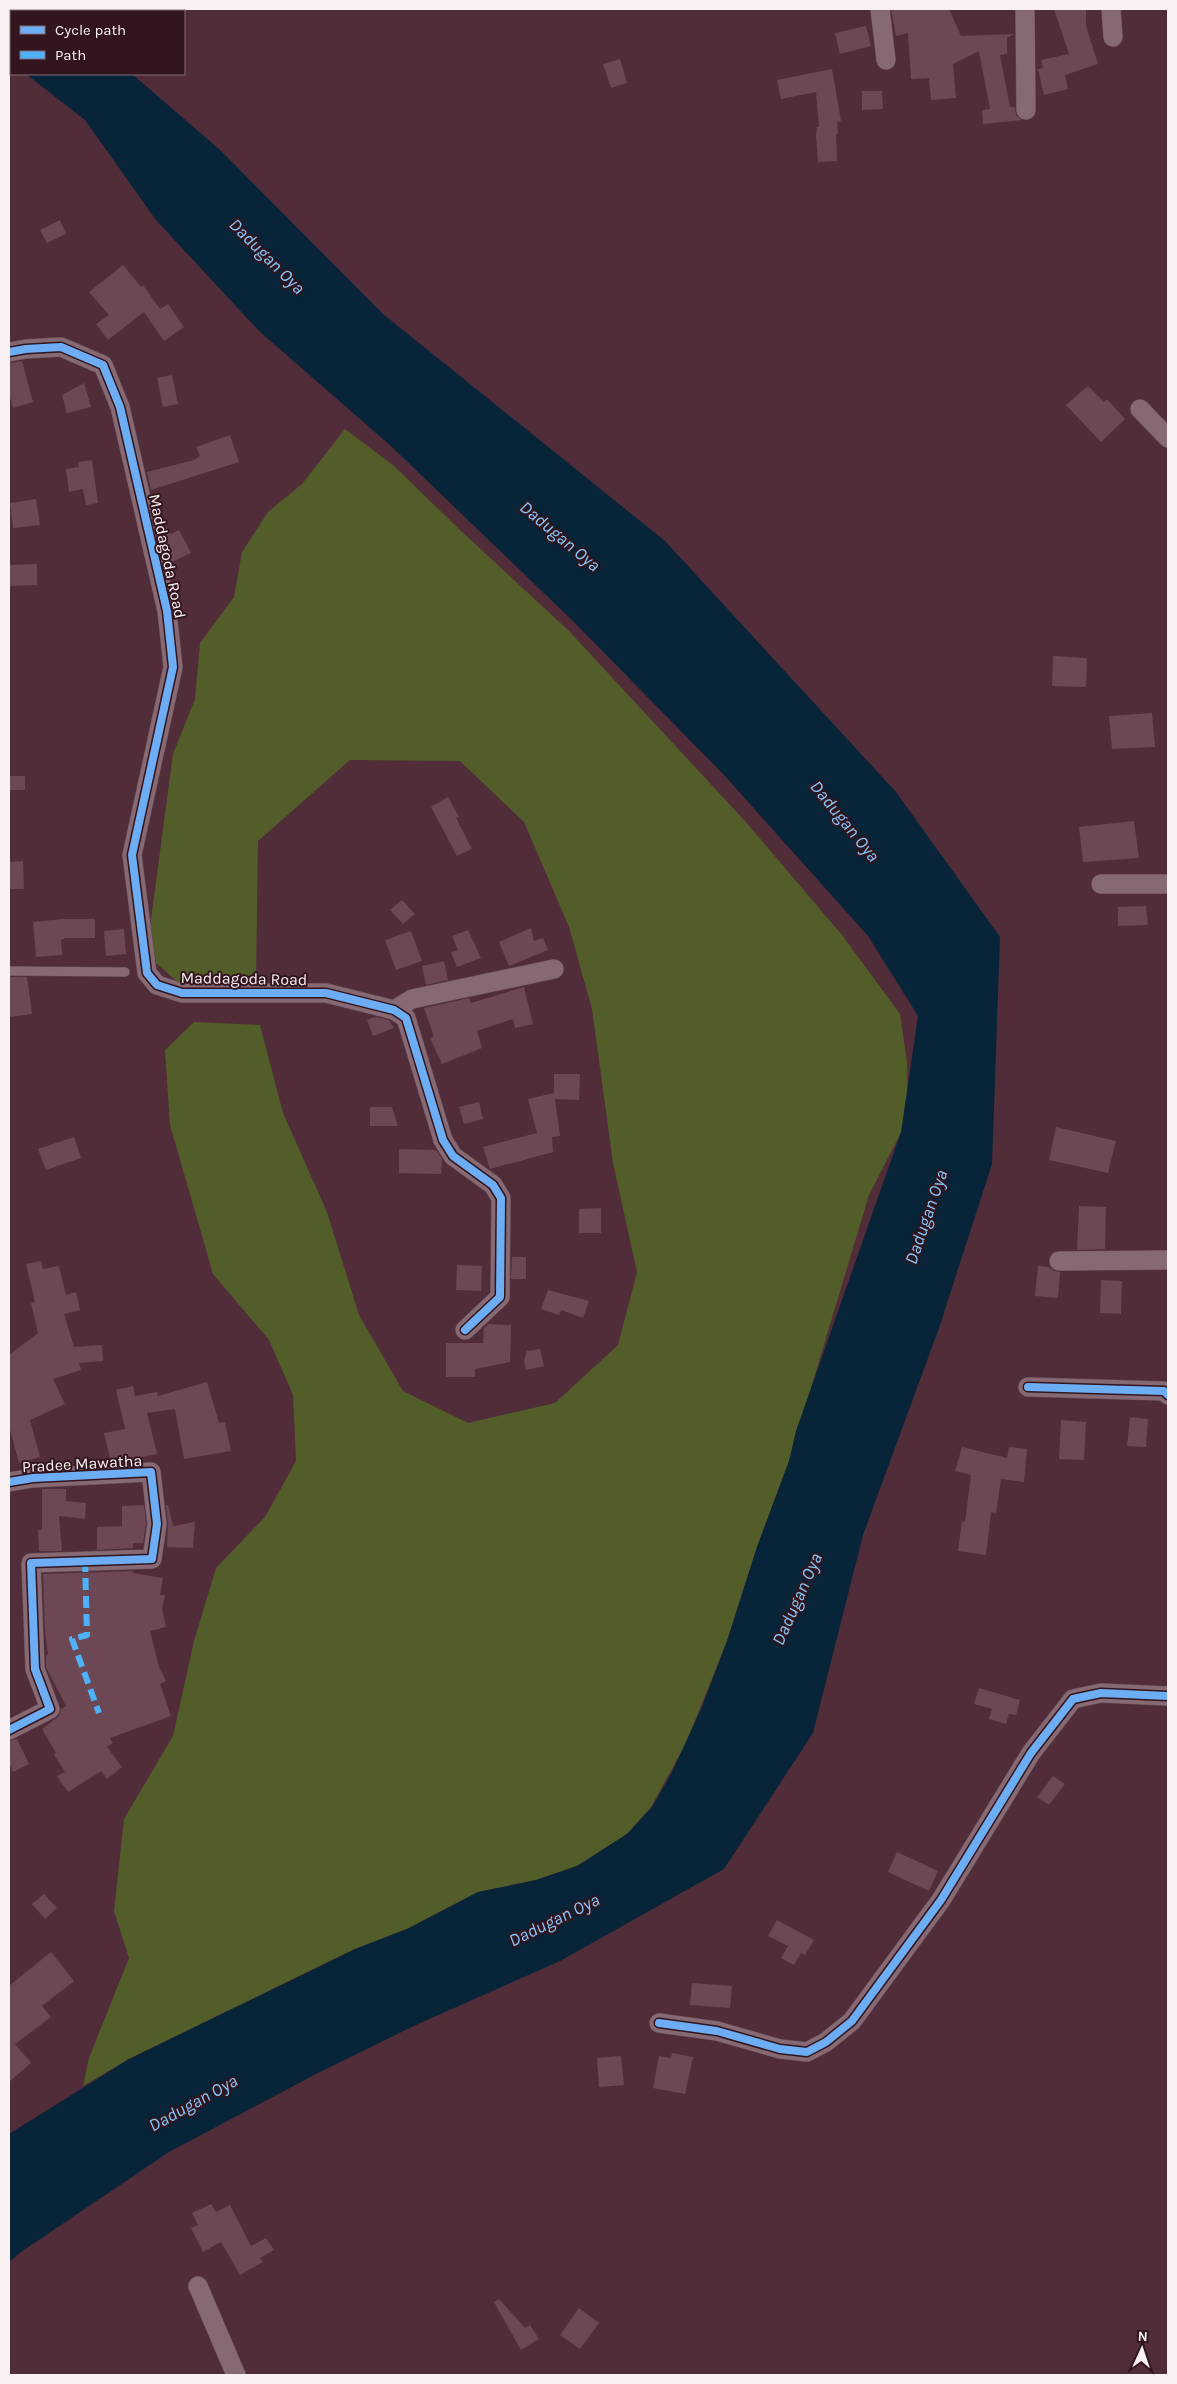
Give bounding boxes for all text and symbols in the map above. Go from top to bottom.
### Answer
legend [10,10,185,75]
text: Cycle path [55,21,126,39]
text: Path [55,46,86,64]
water label: Dadugan Oya [224,213,310,299]
street label: Maddagoda Road [145,492,190,620]
water label: Dadugan Oya [515,496,605,576]
water label: Dadugan Oya [805,776,885,866]
street label: Maddagoda Road [180,968,308,989]
water label: Dadugan Oya [900,1167,952,1267]
street label: Pradee Mawatha [21,1451,143,1476]
water label: Dadugan Oya [767,1550,827,1648]
water label: Dadugan Oya [505,1889,603,1951]
water label: Dadugan Oya [145,2070,241,2136]
north arrow [1117,2324,1167,2374]
text: N [1137,2328,1148,2345]

